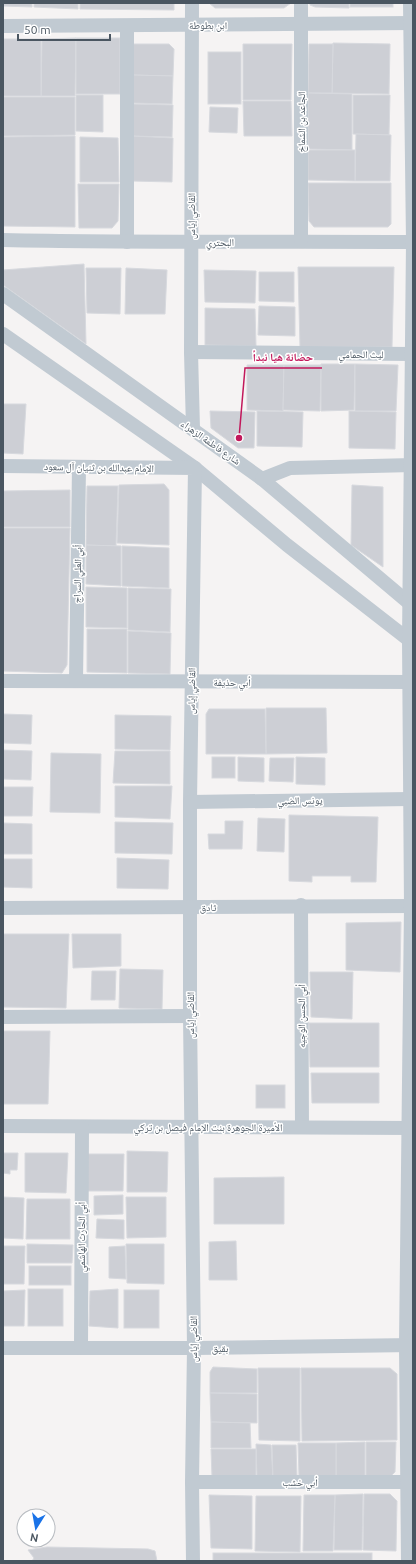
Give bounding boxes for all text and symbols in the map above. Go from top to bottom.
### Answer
scale bar [18,16,110,42]
street label: ابن بطوطة [189,20,227,32]
text: 50 m [24,23,51,36]
street label: الجاعد بن الشماخ [296,92,308,152]
street label: القاضي إياس [186,193,200,239]
street label: البحتري [206,237,234,251]
callout: حضانة هيا نبدأ [245,345,322,368]
street label: ليث الحمامي [338,349,384,363]
text: حضانة هيا نبدأ [253,350,313,364]
street label: شارع فاطمة الزهراء [178,418,243,468]
street label: الإمام عبدالله بن ثنيان آل سعود [44,461,154,476]
street label: أبي العلي السراج [71,545,86,603]
street label: القاضي إياس [186,668,200,714]
street label: أبي حذيفة [213,676,251,691]
street label: يونس الضبي [277,795,323,809]
street label: ثادق [200,902,217,914]
street label: أبي الحسن الوجيه [295,984,310,1048]
street label: القاضي إياس [185,992,199,1038]
street label: الأميرة الجوهرة بنت الإمام فيصل بن تركي [134,1122,282,1136]
street label: أبي الحارث الهاشمي [75,1202,90,1272]
street label: القاضي إياس [188,1316,202,1362]
street label: بقيق [212,1343,229,1355]
street label: أبي خشب [282,1476,318,1491]
north arrow [16,1508,56,1548]
text: N [29,1531,39,1544]

